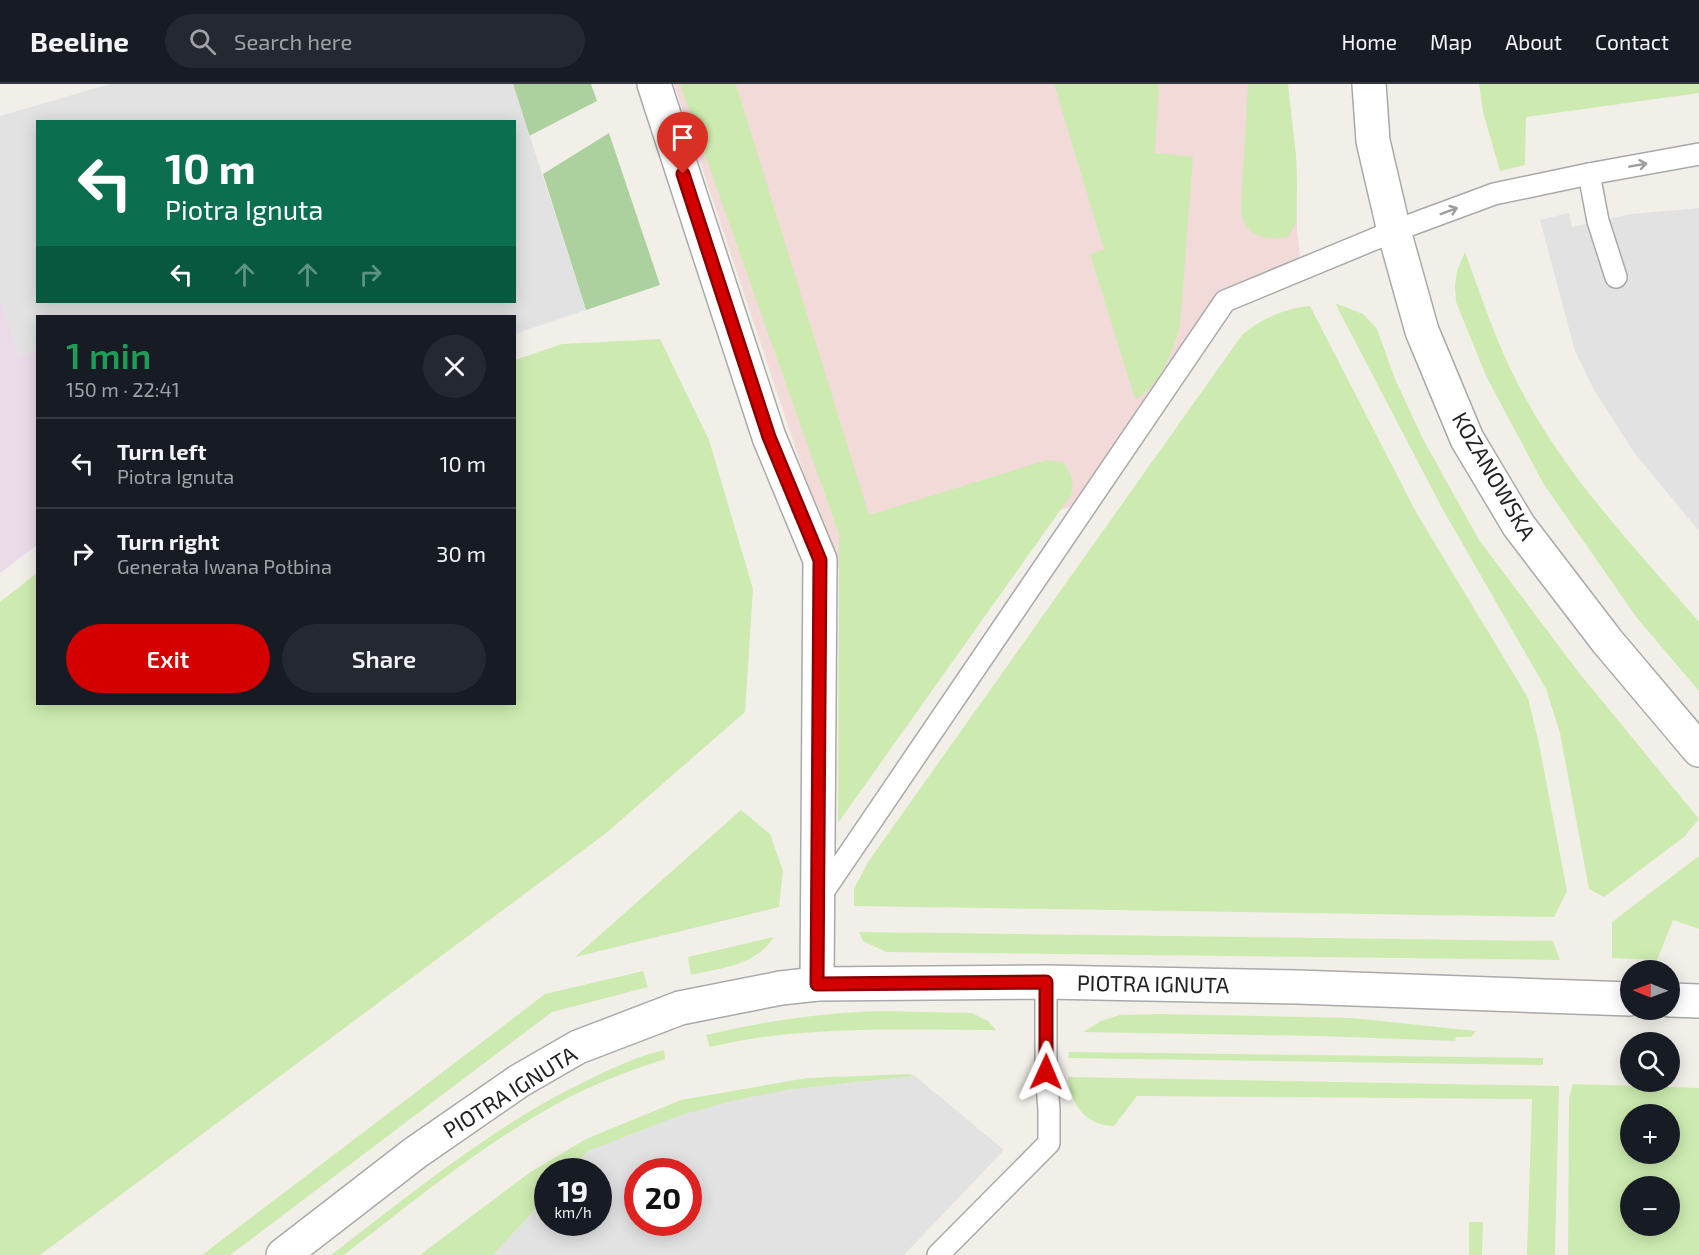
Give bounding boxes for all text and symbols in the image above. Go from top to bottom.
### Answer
search box [165,14,585,68]
text: Beeline [30,24,129,58]
icon: search [186,25,219,58]
text: Search here [234,28,352,54]
text: Home [1341,29,1397,54]
text: Map [1430,29,1472,54]
text: About [1505,29,1562,54]
text: Contact [1595,29,1669,54]
pin [657,112,708,174]
icon: arrive [666,121,699,154]
text: 10 m [165,142,256,192]
icon: left [66,144,144,222]
one-way arrow [1628,159,1647,170]
text: Piotra Ignuta [165,193,323,225]
one-way arrow [1439,204,1458,215]
icon: left [165,258,198,291]
icon: ahead [228,258,261,291]
icon: ahead [291,258,324,291]
icon: right [354,258,387,291]
text: 1 min [66,333,151,376]
button: close [423,335,486,398]
text: 150 m · 22:41 [66,377,180,401]
street label: KOZANOWSKA [1448,407,1542,544]
text: Turn left [117,438,206,464]
icon: left [66,447,99,480]
text: 10 m [440,450,486,476]
text: Piotra Ignuta [117,464,234,488]
text: Turn right [117,528,219,554]
icon: right [66,537,99,570]
text: 30 m [436,540,486,566]
text: Generała Iwana Połbina [117,554,332,578]
button: Exit [66,624,270,693]
button: Share [282,624,486,693]
north arrow [1620,960,1680,1020]
map controls [1620,960,1680,1236]
street label: PIOTRA IGNUTA [1077,969,1230,997]
button: search [1620,1032,1680,1092]
street label: PIOTRA IGNUTA [438,1040,581,1143]
position arrow [1014,1040,1078,1104]
button: + [1620,1104,1680,1164]
speed limit sign: 20 [624,1158,702,1236]
text: 19 [558,1172,588,1208]
button: − [1620,1176,1680,1236]
text: km/h [554,1203,592,1221]

